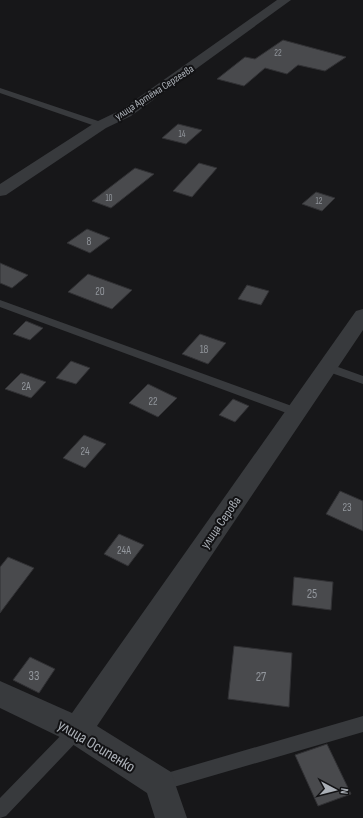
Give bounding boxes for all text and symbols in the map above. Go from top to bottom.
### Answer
house number: 22 [274,48,282,59]
street label: улица Артёма Сергеева [112,62,196,123]
house number: 14 [179,129,186,140]
house number: 10 [105,193,113,204]
house number: 12 [316,196,323,207]
house number: 8 [87,235,92,248]
house number: 20 [95,285,105,298]
house number: 18 [200,343,209,356]
house number: 2А [21,380,31,393]
house number: 22 [148,395,158,408]
house number: 24 [80,445,90,458]
street label: улица Серова [197,493,245,552]
house number: 23 [342,501,352,514]
house number: 24А [117,544,131,557]
house number: 25 [307,586,317,602]
house number: 33 [29,668,39,684]
house number: 27 [256,669,267,685]
street label: улица Осипенко [54,716,139,777]
north arrow [315,770,355,810]
text: N [338,787,351,795]

